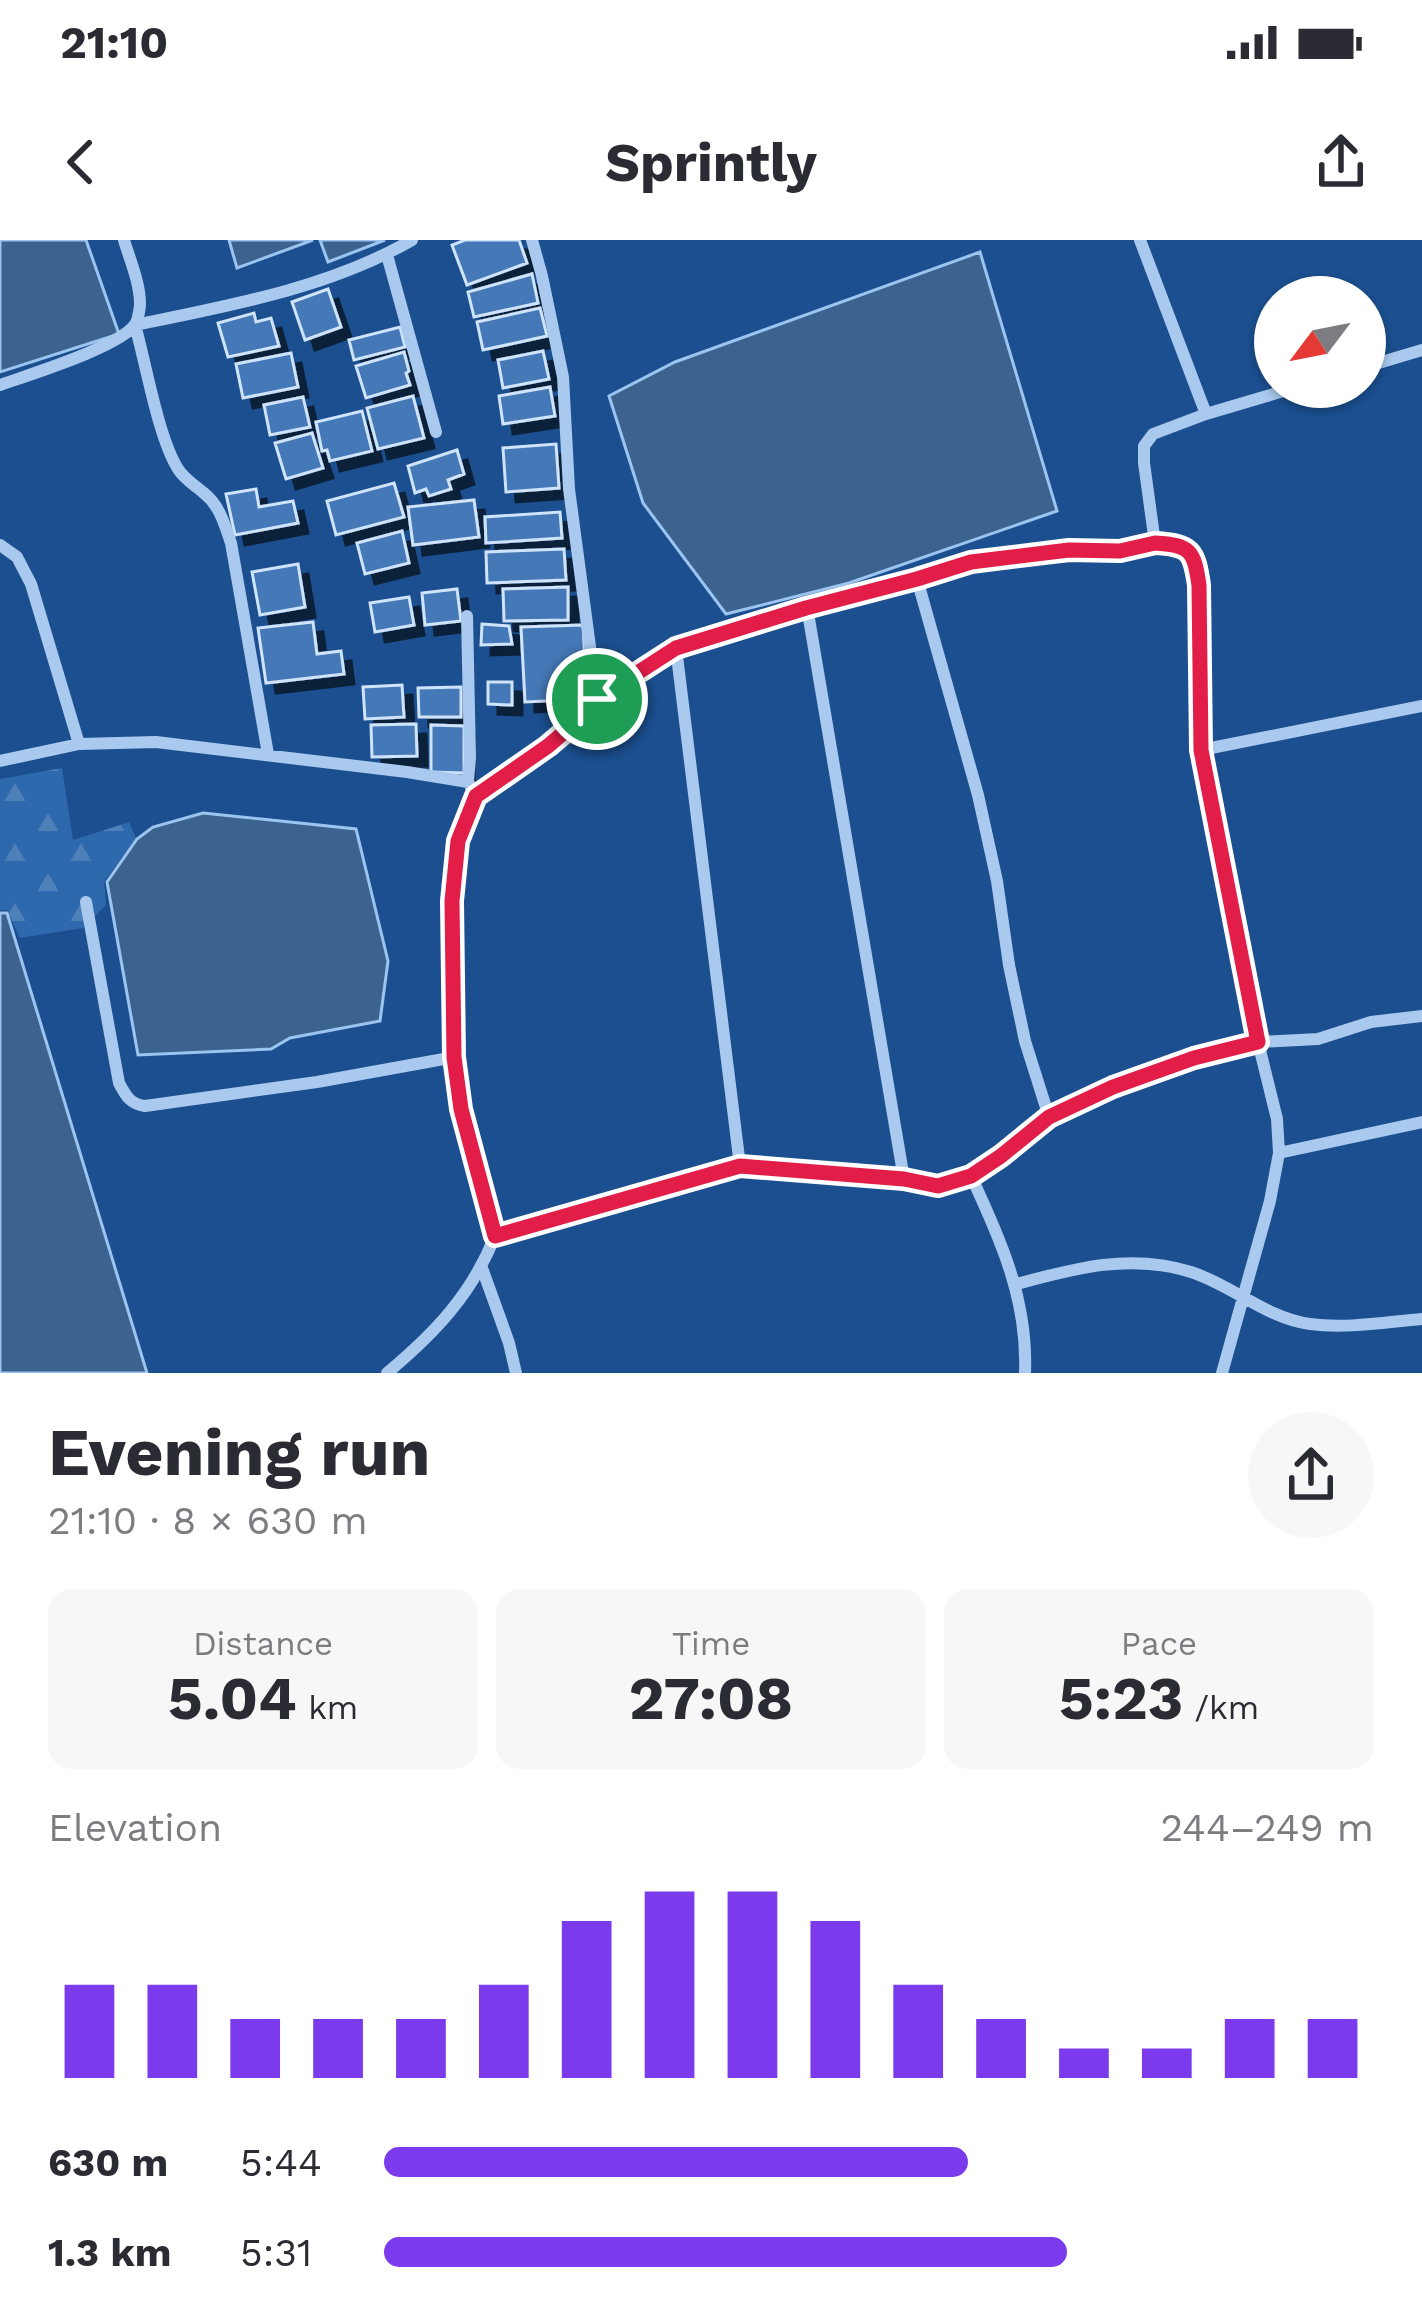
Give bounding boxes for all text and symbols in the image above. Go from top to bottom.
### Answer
text: 21:10 [60,16,168,69]
icon: back [48,129,114,195]
icon: share [1308,129,1374,195]
text: Sprintly [605,131,817,194]
north arrow [1254,276,1386,408]
map controls [1254,276,1386,408]
pin [546,648,648,750]
icon: arrive [564,666,630,732]
button: share [1248,1412,1374,1538]
text: Evening run [48,1414,430,1491]
text: 21:10 · 8 × 630 m [48,1498,368,1543]
text: Distance [193,1624,333,1663]
text: Time [672,1624,750,1663]
text: Pace [1121,1624,1197,1663]
text: 5.04 [168,1663,297,1734]
text: 27:08 [629,1663,793,1734]
text: 5:23 [1059,1663,1183,1734]
text: km [297,1688,358,1727]
text: /km [1183,1688,1259,1727]
text: Elevation [48,1805,222,1850]
text: 244–249 m [1161,1805,1374,1850]
text: 630 m [48,2140,168,2185]
text: 5:44 [240,2140,322,2185]
text: 1.3 km [48,2230,171,2275]
text: 5:31 [240,2230,312,2275]

